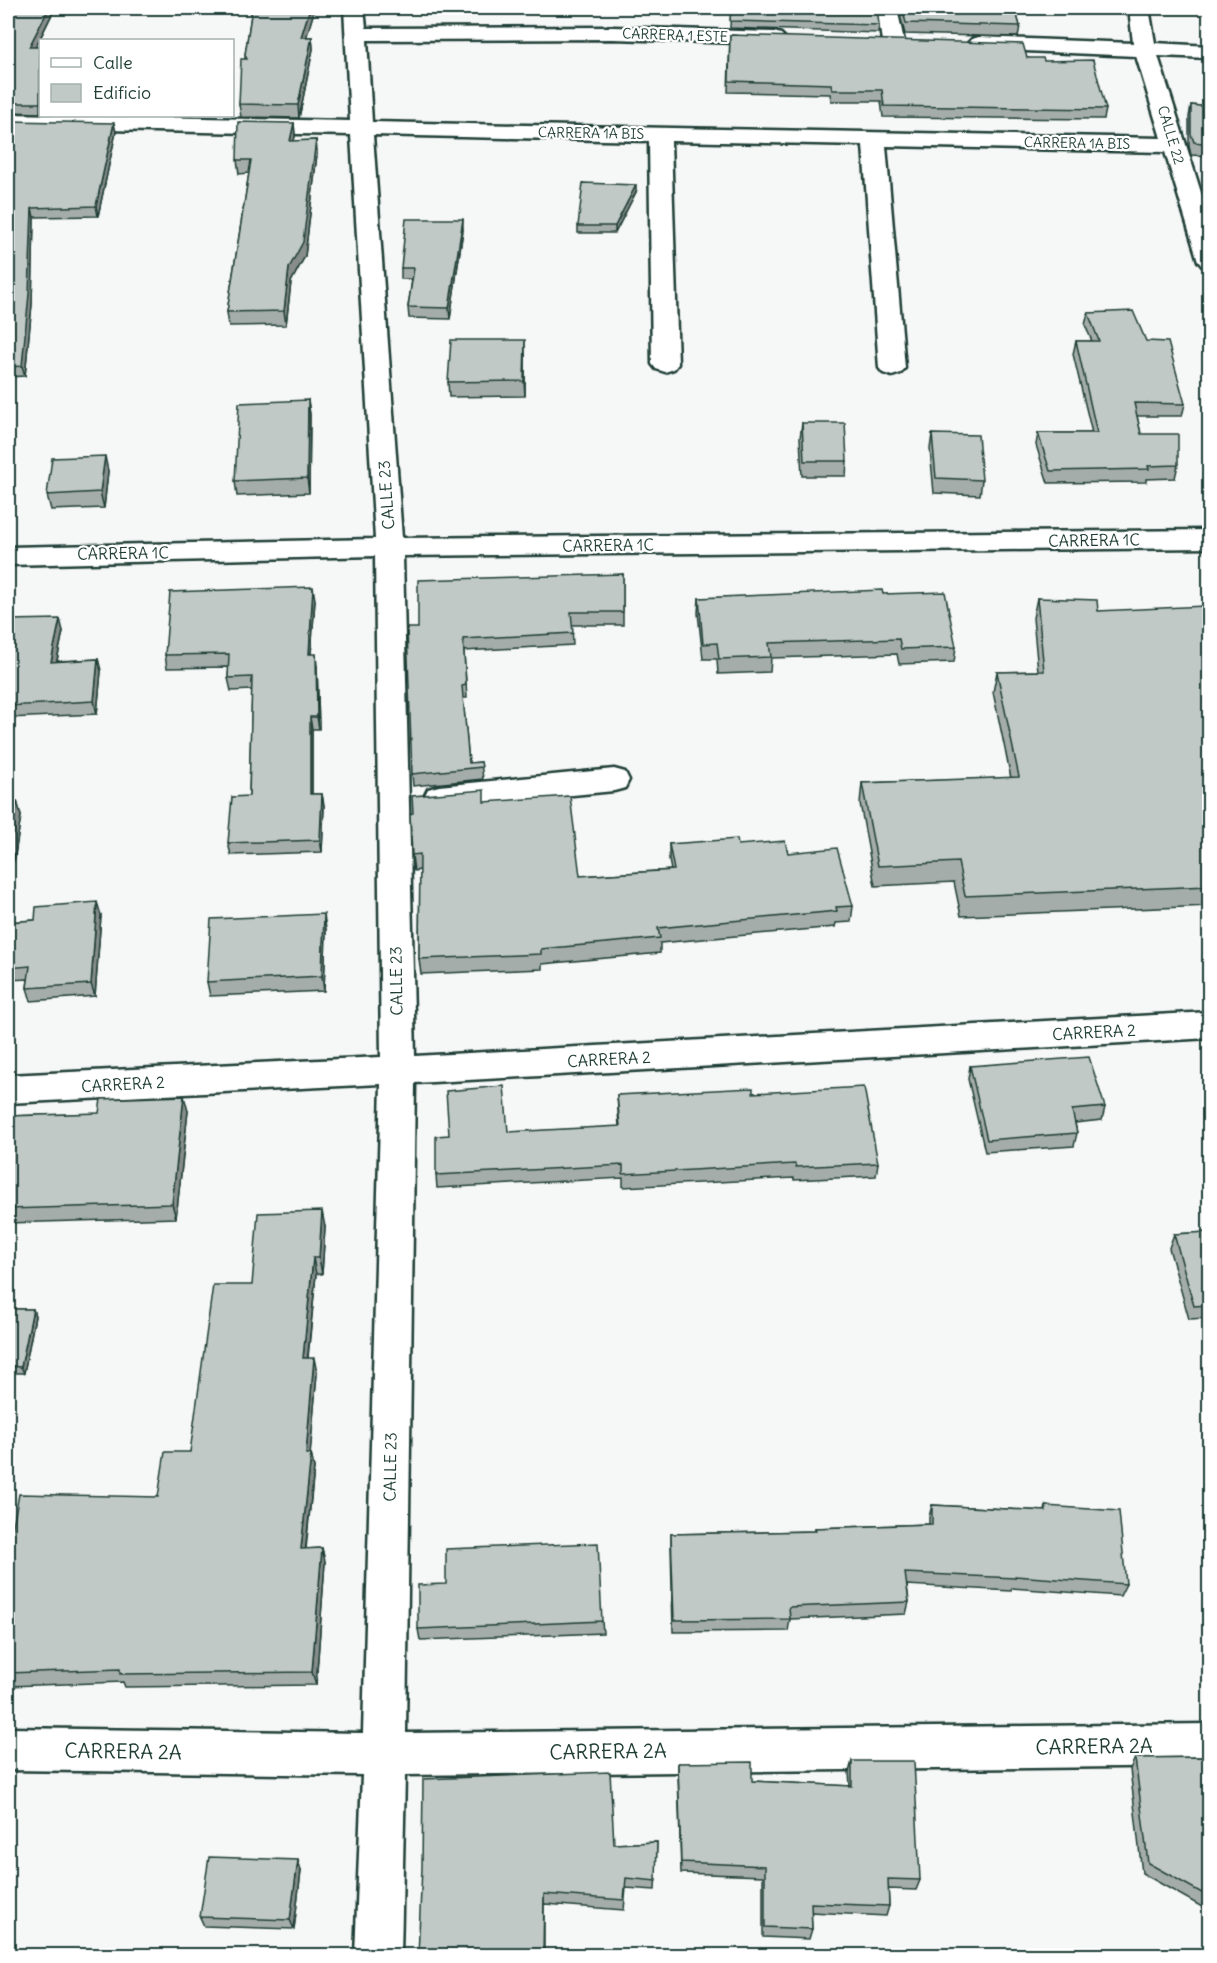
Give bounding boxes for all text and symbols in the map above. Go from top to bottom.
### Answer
street label: CARRERA 1 ESTE [622,24,728,46]
legend [39,39,234,117]
text: Calle [93,51,133,74]
text: Edificio [93,81,151,104]
street label: CALLE 22 [1154,104,1189,167]
street label: CARRERA 1A BIS [538,123,644,143]
street label: CARRERA 1A BIS [1024,133,1130,153]
street label: CALLE 23 [374,460,398,530]
street label: CARRERA 1C [1048,529,1140,551]
street label: CARRERA 1C [562,534,654,556]
street label: CARRERA 1C [77,542,169,564]
street label: CALLE 23 [385,946,407,1016]
street label: CARRERA 2 [1052,1020,1136,1044]
street label: CARRERA 2 [567,1047,651,1071]
street label: CARRERA 2 [81,1072,165,1096]
street label: CALLE 23 [379,1432,401,1502]
street label: CARRERA 2A [1035,1732,1153,1760]
street label: CARRERA 2A [64,1737,182,1765]
street label: CARRERA 2A [549,1737,667,1765]

